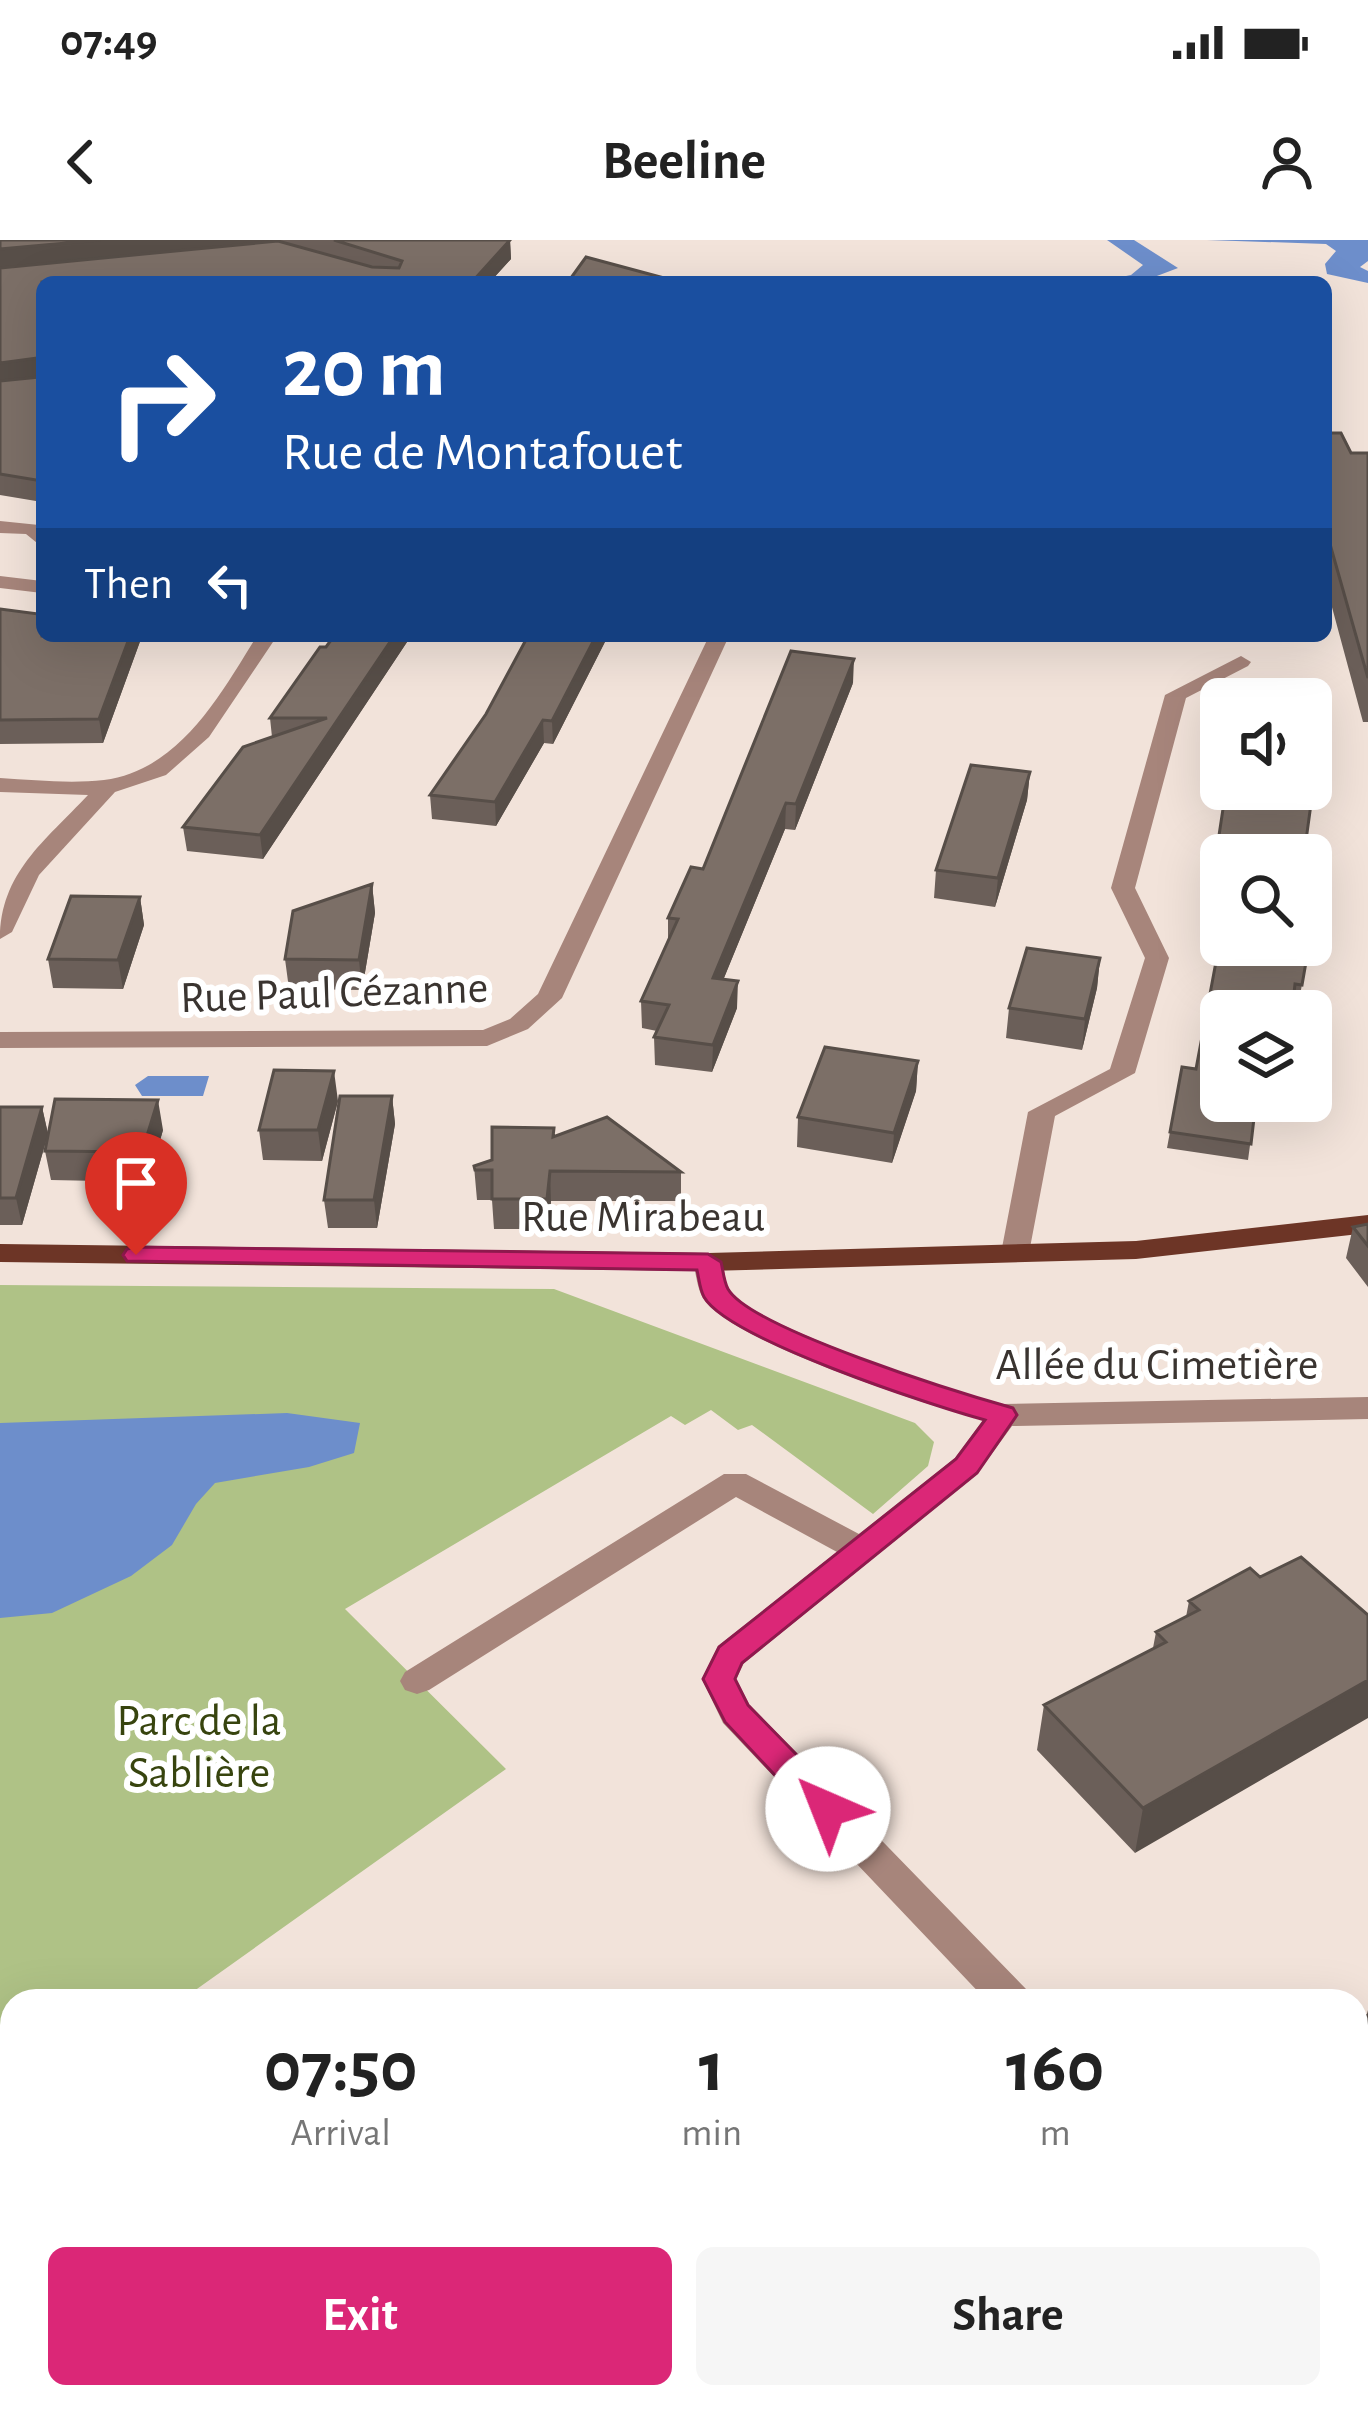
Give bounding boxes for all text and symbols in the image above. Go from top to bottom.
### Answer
text: 07:49 [60,19,158,64]
icon: back [48,129,114,195]
icon: person [1254,129,1320,195]
text: Beeline [602,135,766,189]
icon: right [84,324,240,480]
text: 20 m [282,328,446,412]
text: Rue de Montafouet [282,426,682,480]
icon: left [197,552,263,618]
text: Then [84,562,173,607]
map controls [1200,678,1332,1122]
button: sound [1200,678,1332,810]
button: search [1200,834,1332,966]
street label: Rue Paul Cézanne [179,966,489,1021]
button: layers [1200,990,1332,1122]
pin [85,1132,187,1255]
icon: arrive [103,1150,169,1216]
street label: Rue Mirabeau [521,1195,765,1240]
street label: Allée du Cimetière [995,1343,1319,1388]
park label: Parc de la Sablière [116,1699,282,1796]
position arrow [765,1746,891,1872]
text: 07:50 [264,2032,418,2104]
text: 1 [699,2032,725,2104]
text: 160 [1006,2032,1104,2104]
text: Arrival [291,2114,391,2153]
text: min [681,2114,742,2153]
text: m [1039,2114,1071,2153]
button: Exit [48,2247,672,2385]
button: Share [696,2247,1320,2385]

